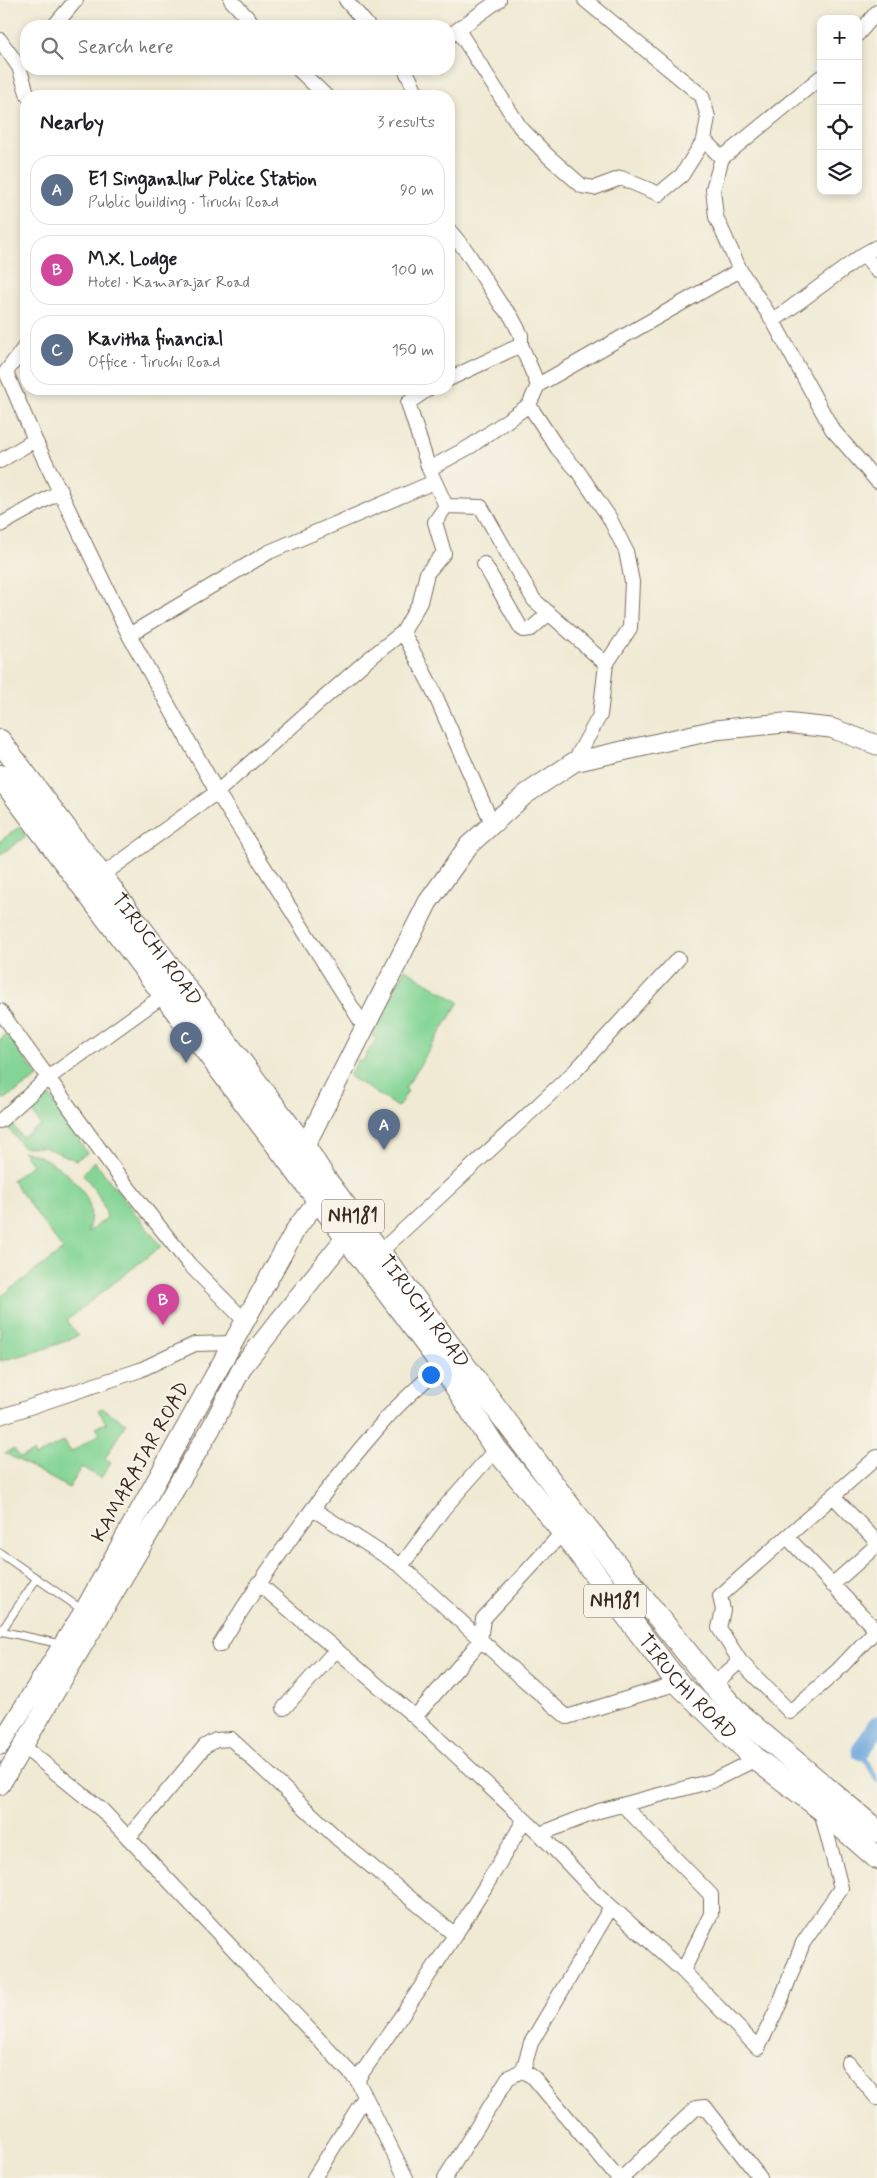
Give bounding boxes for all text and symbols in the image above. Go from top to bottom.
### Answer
map controls [817,15,862,195]
button: + [817,15,862,60]
search box [20,20,455,75]
icon: search [38,34,66,62]
text: Search here [78,35,174,60]
button: − [817,60,862,105]
button: locate [817,105,862,150]
text: Nearby [40,109,104,137]
text: 3 results [377,112,435,133]
button: layers [817,150,862,195]
text: E1 Singanallur Police Station [88,167,317,192]
text: A [52,180,62,201]
text: 90 m [400,180,434,201]
text: Public building · Tiruchi Road [88,192,279,213]
text: M.X. Lodge [88,247,177,272]
text: B [52,260,62,281]
text: 100 m [391,260,434,281]
text: Hotel · Kamarajar Road [88,272,250,293]
text: Kavitha financial [88,327,223,352]
text: C [51,340,63,361]
text: 150 m [392,340,434,361]
text: Office · Tiruchi Road [88,352,220,373]
street label: TIRUCHI ROAD [105,887,208,1012]
pin: C [170,1022,202,1063]
pin: A [368,1109,400,1150]
road number: NH181 [322,1200,384,1232]
street label: TIRUCHI ROAD [373,1249,475,1374]
pin: B [147,1284,179,1325]
your location [418,1362,444,1388]
street label: KAMARAJAR ROAD [86,1377,196,1547]
road number: NH181 [584,1584,646,1618]
street label: TIRUCHI ROAD [632,1628,743,1746]

